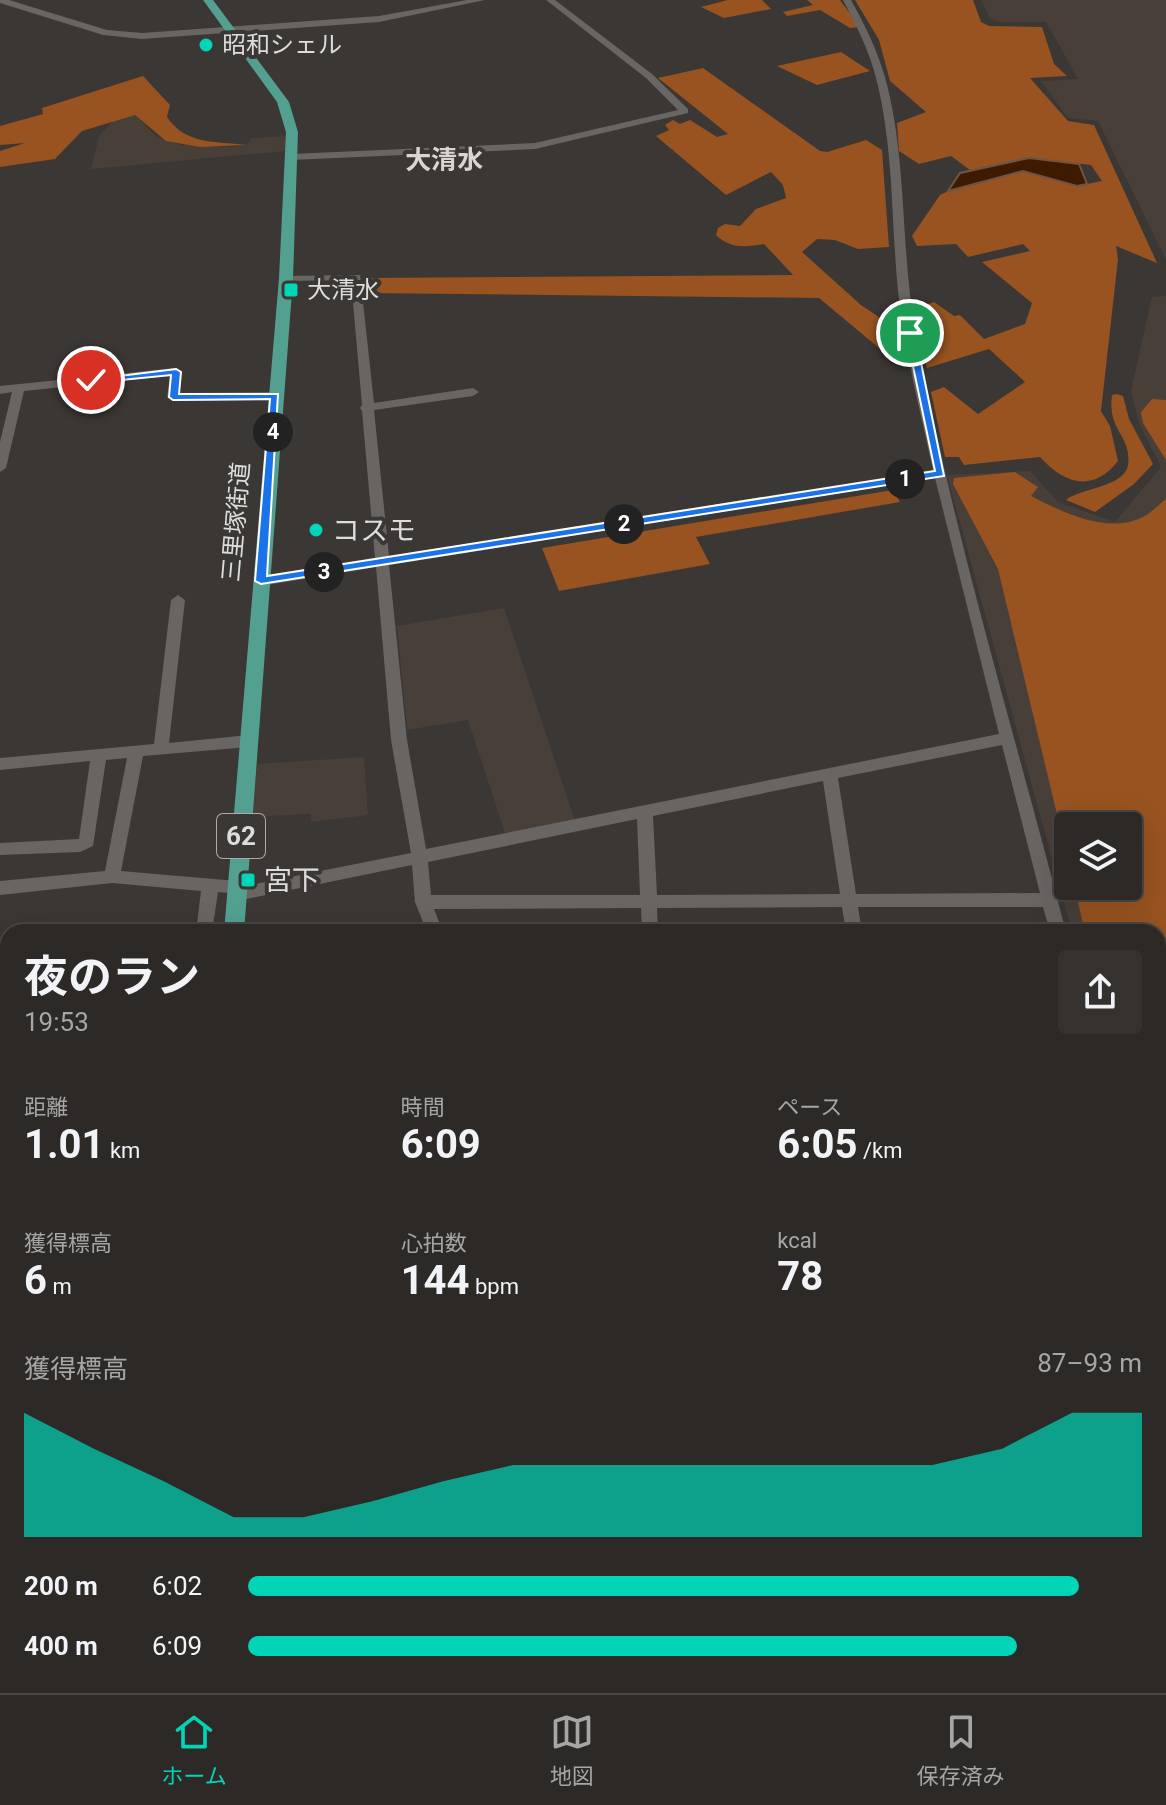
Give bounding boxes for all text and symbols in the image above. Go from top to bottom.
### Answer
place label: 昭和シェル [222,31,342,59]
marker: 昭和シェル [197,36,215,54]
district label: 大清水 [405,145,483,175]
place label: 大清水 [307,276,379,304]
marker: 大清水 [282,281,300,299]
pin [876,299,944,367]
icon: arrive [888,311,932,355]
pin [57,346,125,414]
icon: check [69,358,113,402]
pin: 4 [253,412,293,452]
text: 4 [267,419,279,444]
pin: 1 [885,459,925,499]
street label: 三里塚街道 [217,461,255,583]
text: 1 [899,466,911,491]
pin: 2 [604,504,644,544]
text: 2 [618,511,630,536]
place label: コスモ [332,514,416,547]
marker: コスモ [307,521,325,539]
pin: 3 [304,552,344,592]
text: 3 [318,559,330,584]
map controls [1054,812,1142,900]
button: layers [1054,812,1142,900]
road number: 62 [217,814,265,858]
place label: 宮下 [264,864,320,897]
marker: 宮下 [239,871,257,889]
button: share [1058,950,1142,1034]
text: 夜のラン [24,951,200,1003]
text: 19:53 [24,1007,89,1037]
text: 距離 [24,1095,68,1120]
text: 時間 [401,1095,445,1120]
text: ペース [777,1095,842,1120]
text: 1.01 [24,1121,104,1168]
text: 6:09 [401,1121,481,1168]
text: 6:05 [777,1121,857,1168]
text: km [104,1138,140,1163]
text: /km [857,1138,902,1163]
text: kcal [777,1228,817,1253]
text: 獲得標高 [24,1231,112,1256]
text: 心拍数 [401,1231,467,1256]
text: 78 [777,1253,823,1300]
text: 6 [24,1257,47,1304]
text: 144 [401,1257,470,1304]
text: m [47,1274,72,1299]
text: bpm [470,1274,519,1299]
text: 87–93 m [1037,1348,1142,1378]
text: 獲得標高 [24,1354,128,1384]
text: 200 m [24,1571,98,1601]
text: 6:02 [152,1571,202,1601]
text: 400 m [24,1631,98,1661]
text: 6:09 [152,1631,202,1661]
tab: ホーム [161,1710,227,1790]
tab: 地図 [550,1710,594,1790]
tab: 保存済み [917,1710,1005,1790]

